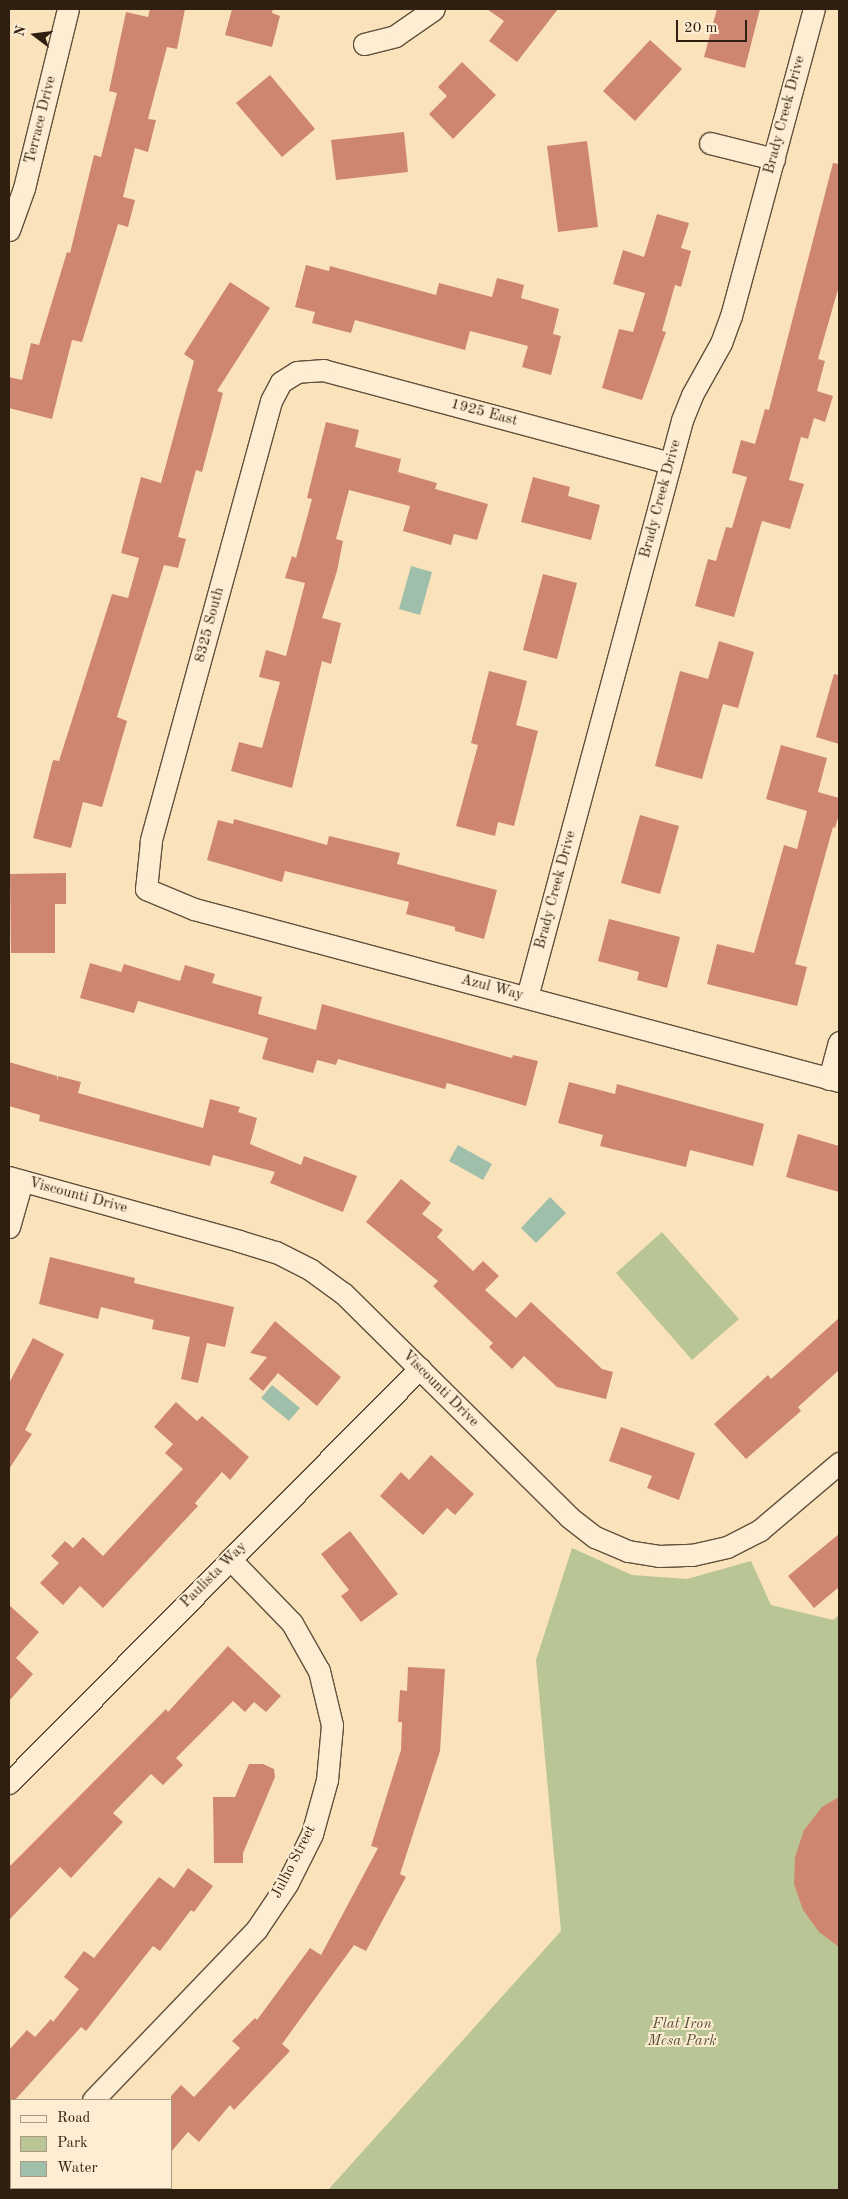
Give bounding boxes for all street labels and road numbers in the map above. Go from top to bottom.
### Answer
street label: Brady Creek Drive [761,54,809,176]
street label: Terrace Drive [21,74,61,166]
street label: 1925 East [449,395,519,431]
street label: Brady Creek Drive [637,438,685,560]
street label: 8325 South [191,585,229,665]
street label: Brady Creek Drive [532,829,580,951]
street label: Azul Way [459,971,525,1005]
street label: Viscounti Drive [27,1174,129,1218]
street label: Viscounti Drive [398,1347,482,1431]
street label: Paulista Way [177,1538,251,1612]
street label: Julho Street [268,1822,320,1902]

